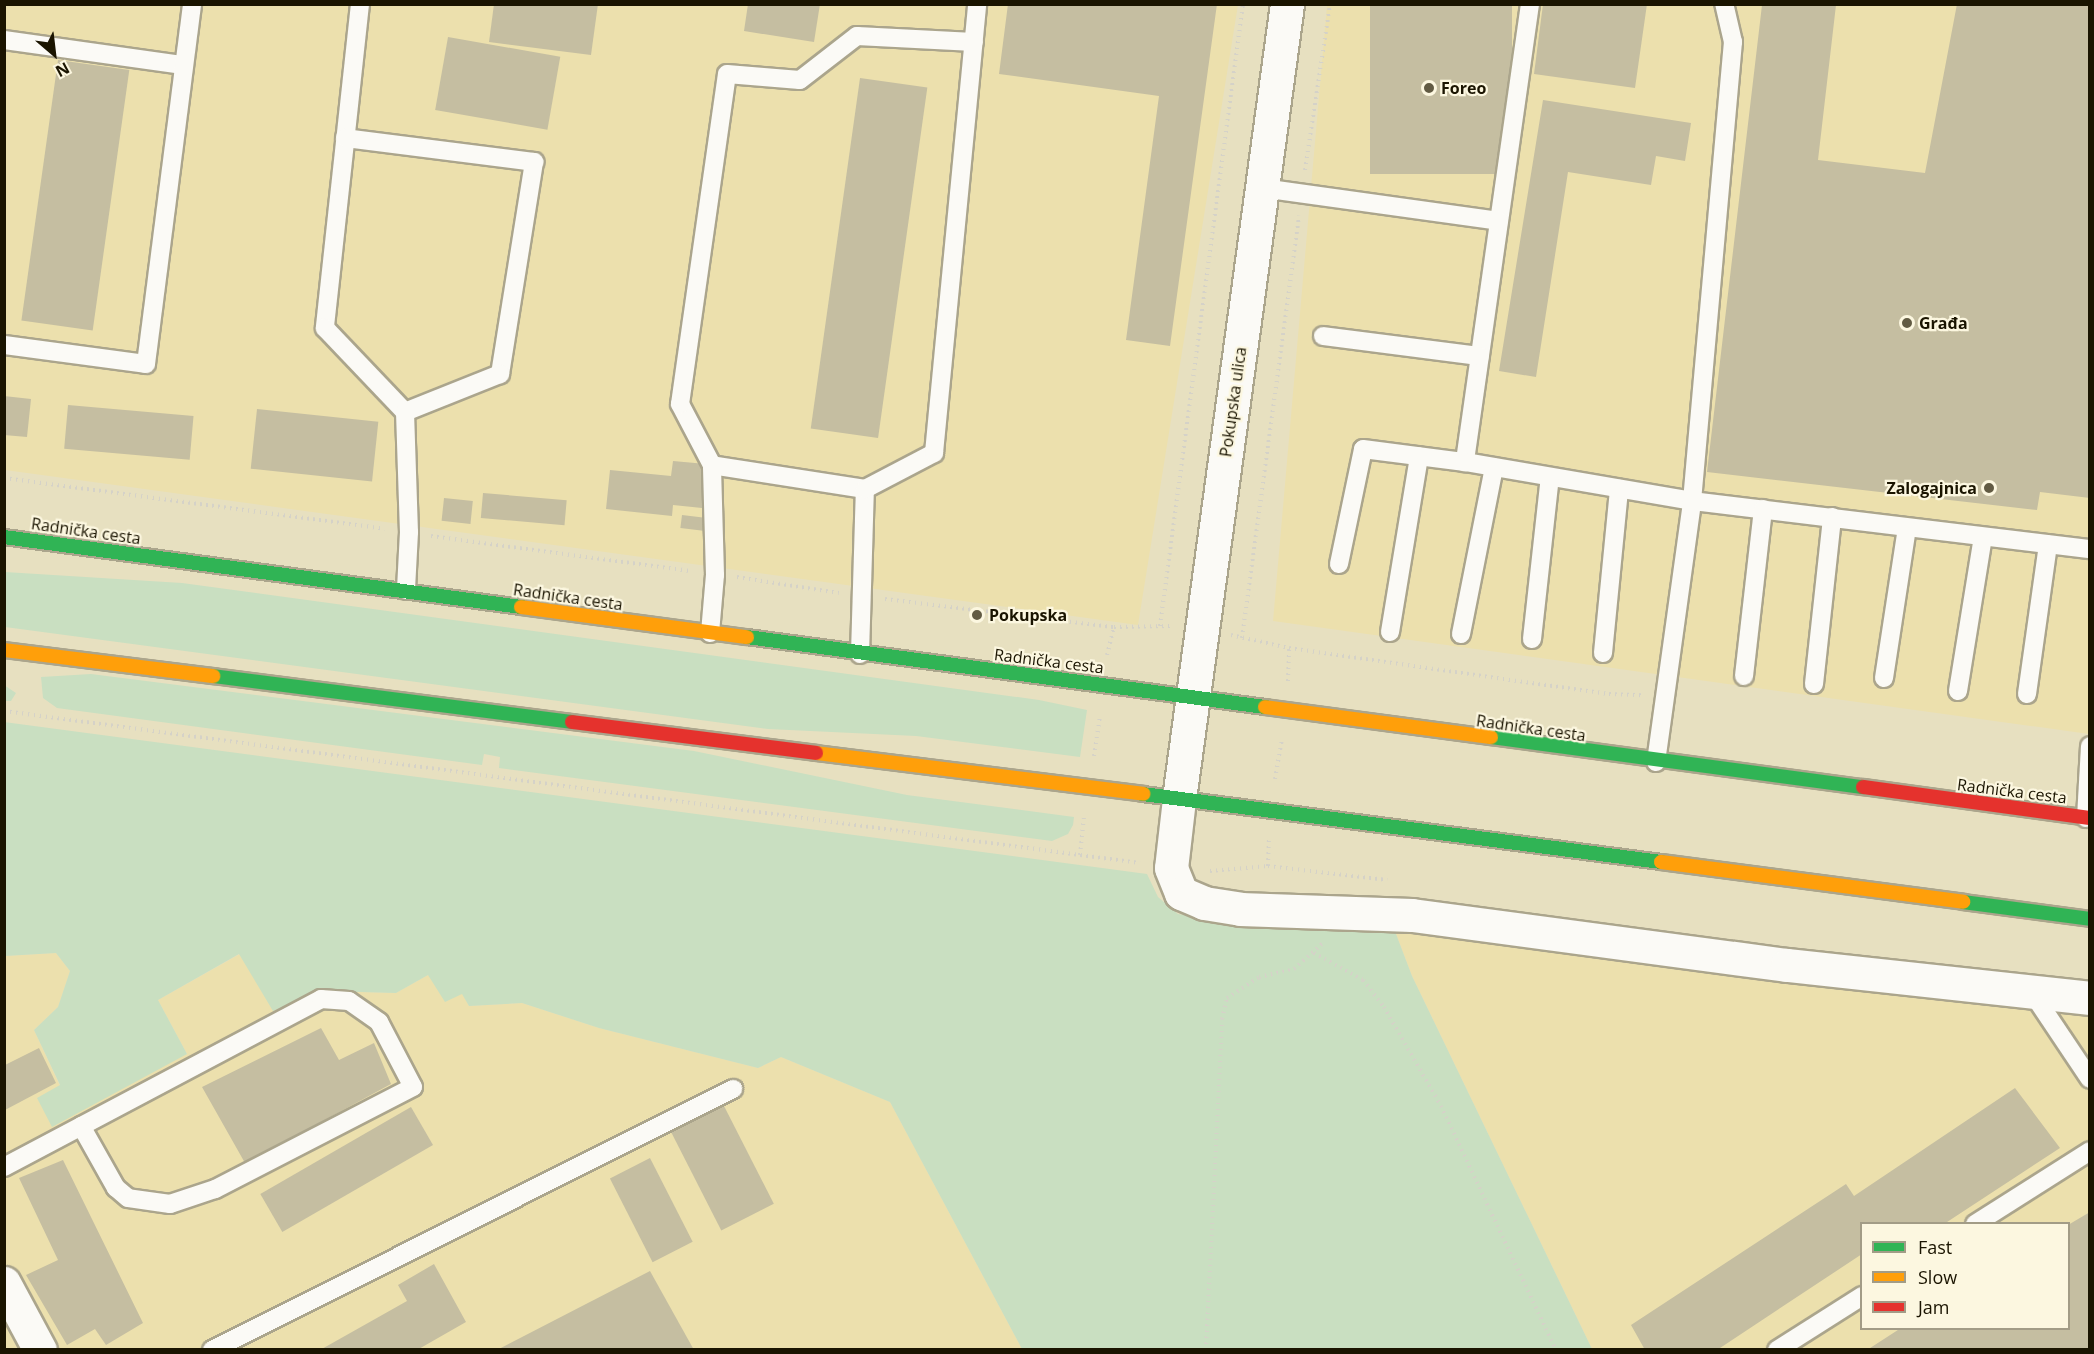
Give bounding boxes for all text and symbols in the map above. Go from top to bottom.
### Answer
north arrow [24,24,84,84]
text: N [52,57,73,83]
place label: Foreo [1441,78,1486,98]
marker: Foreo [1422,81,1436,95]
place label: Građa [1919,313,1968,333]
marker: Građa [1900,316,1914,330]
street label: Pokupska ulica [1216,346,1250,458]
place label: Zalogajnica [1886,478,1977,498]
marker: Zalogajnica [1982,481,1996,495]
street label: Radnička cesta [30,514,142,548]
street label: Radnička cesta [512,580,624,614]
place label: Pokupska [989,605,1067,625]
marker: Pokupska [970,608,984,622]
street label: Radnička cesta [993,645,1105,677]
street label: Radnička cesta [1475,711,1587,745]
street label: Radnička cesta [1956,775,2068,807]
legend [1860,1222,2070,1330]
text: Fast [1918,1235,1952,1259]
text: Slow [1918,1265,1957,1289]
text: Jam [1918,1295,1950,1319]

